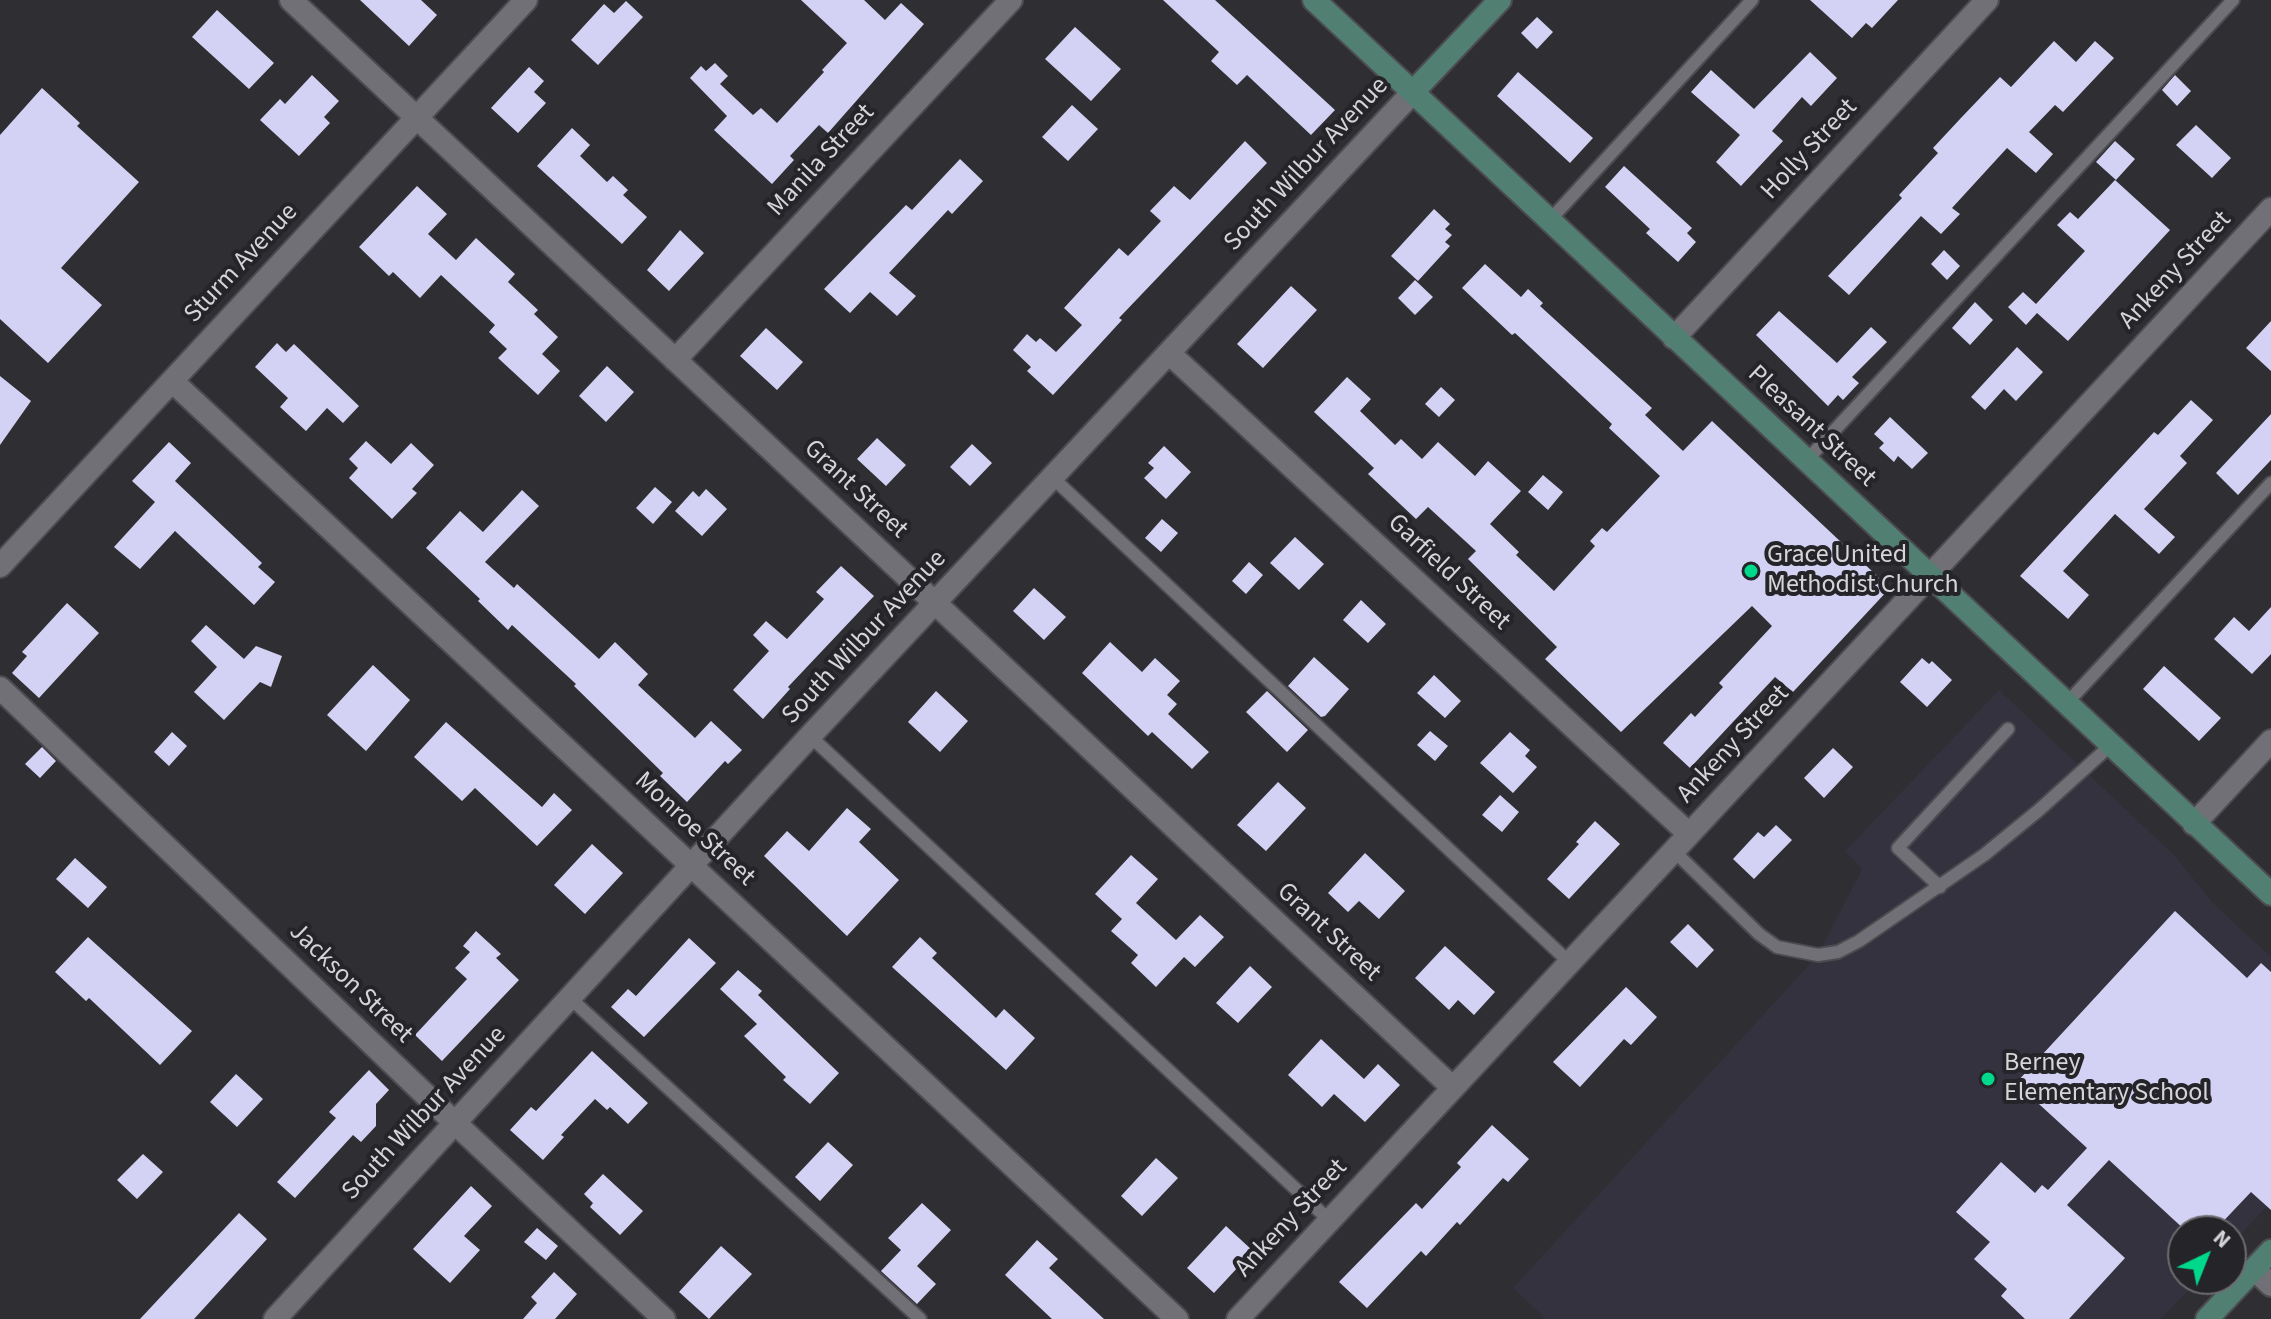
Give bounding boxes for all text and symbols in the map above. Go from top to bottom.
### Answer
street label: South Wilbur Avenue [1218,72,1396,258]
street label: Holly Street [1755,93,1865,207]
street label: Manila Street [762,98,882,224]
street label: Sturm Avenue [179,198,305,330]
street label: Ankeny Street [2113,205,2239,337]
street label: Pleasant Street [1740,360,1882,494]
street label: Grant Street [796,434,914,546]
street label: Garfield Street [1380,508,1516,638]
place label: Grace United Methodist Church [1767,540,1959,602]
street label: South Wilbur Avenue [776,545,954,731]
marker: Grace United Methodist Church [1742,562,1760,580]
street label: Ankeny Street [1671,679,1797,811]
street label: Monroe Street [627,766,761,894]
street label: Grant Street [1269,877,1387,989]
street label: Jackson Street [282,917,418,1051]
street label: South Wilbur Avenue [336,1021,514,1207]
place label: Berney Elementary School [2004,1048,2209,1110]
marker: Berney Elementary School [1979,1070,1997,1088]
street label: Ankeny Street [1229,1153,1355,1285]
north arrow [2167,1215,2247,1295]
text: N [2206,1222,2238,1256]

